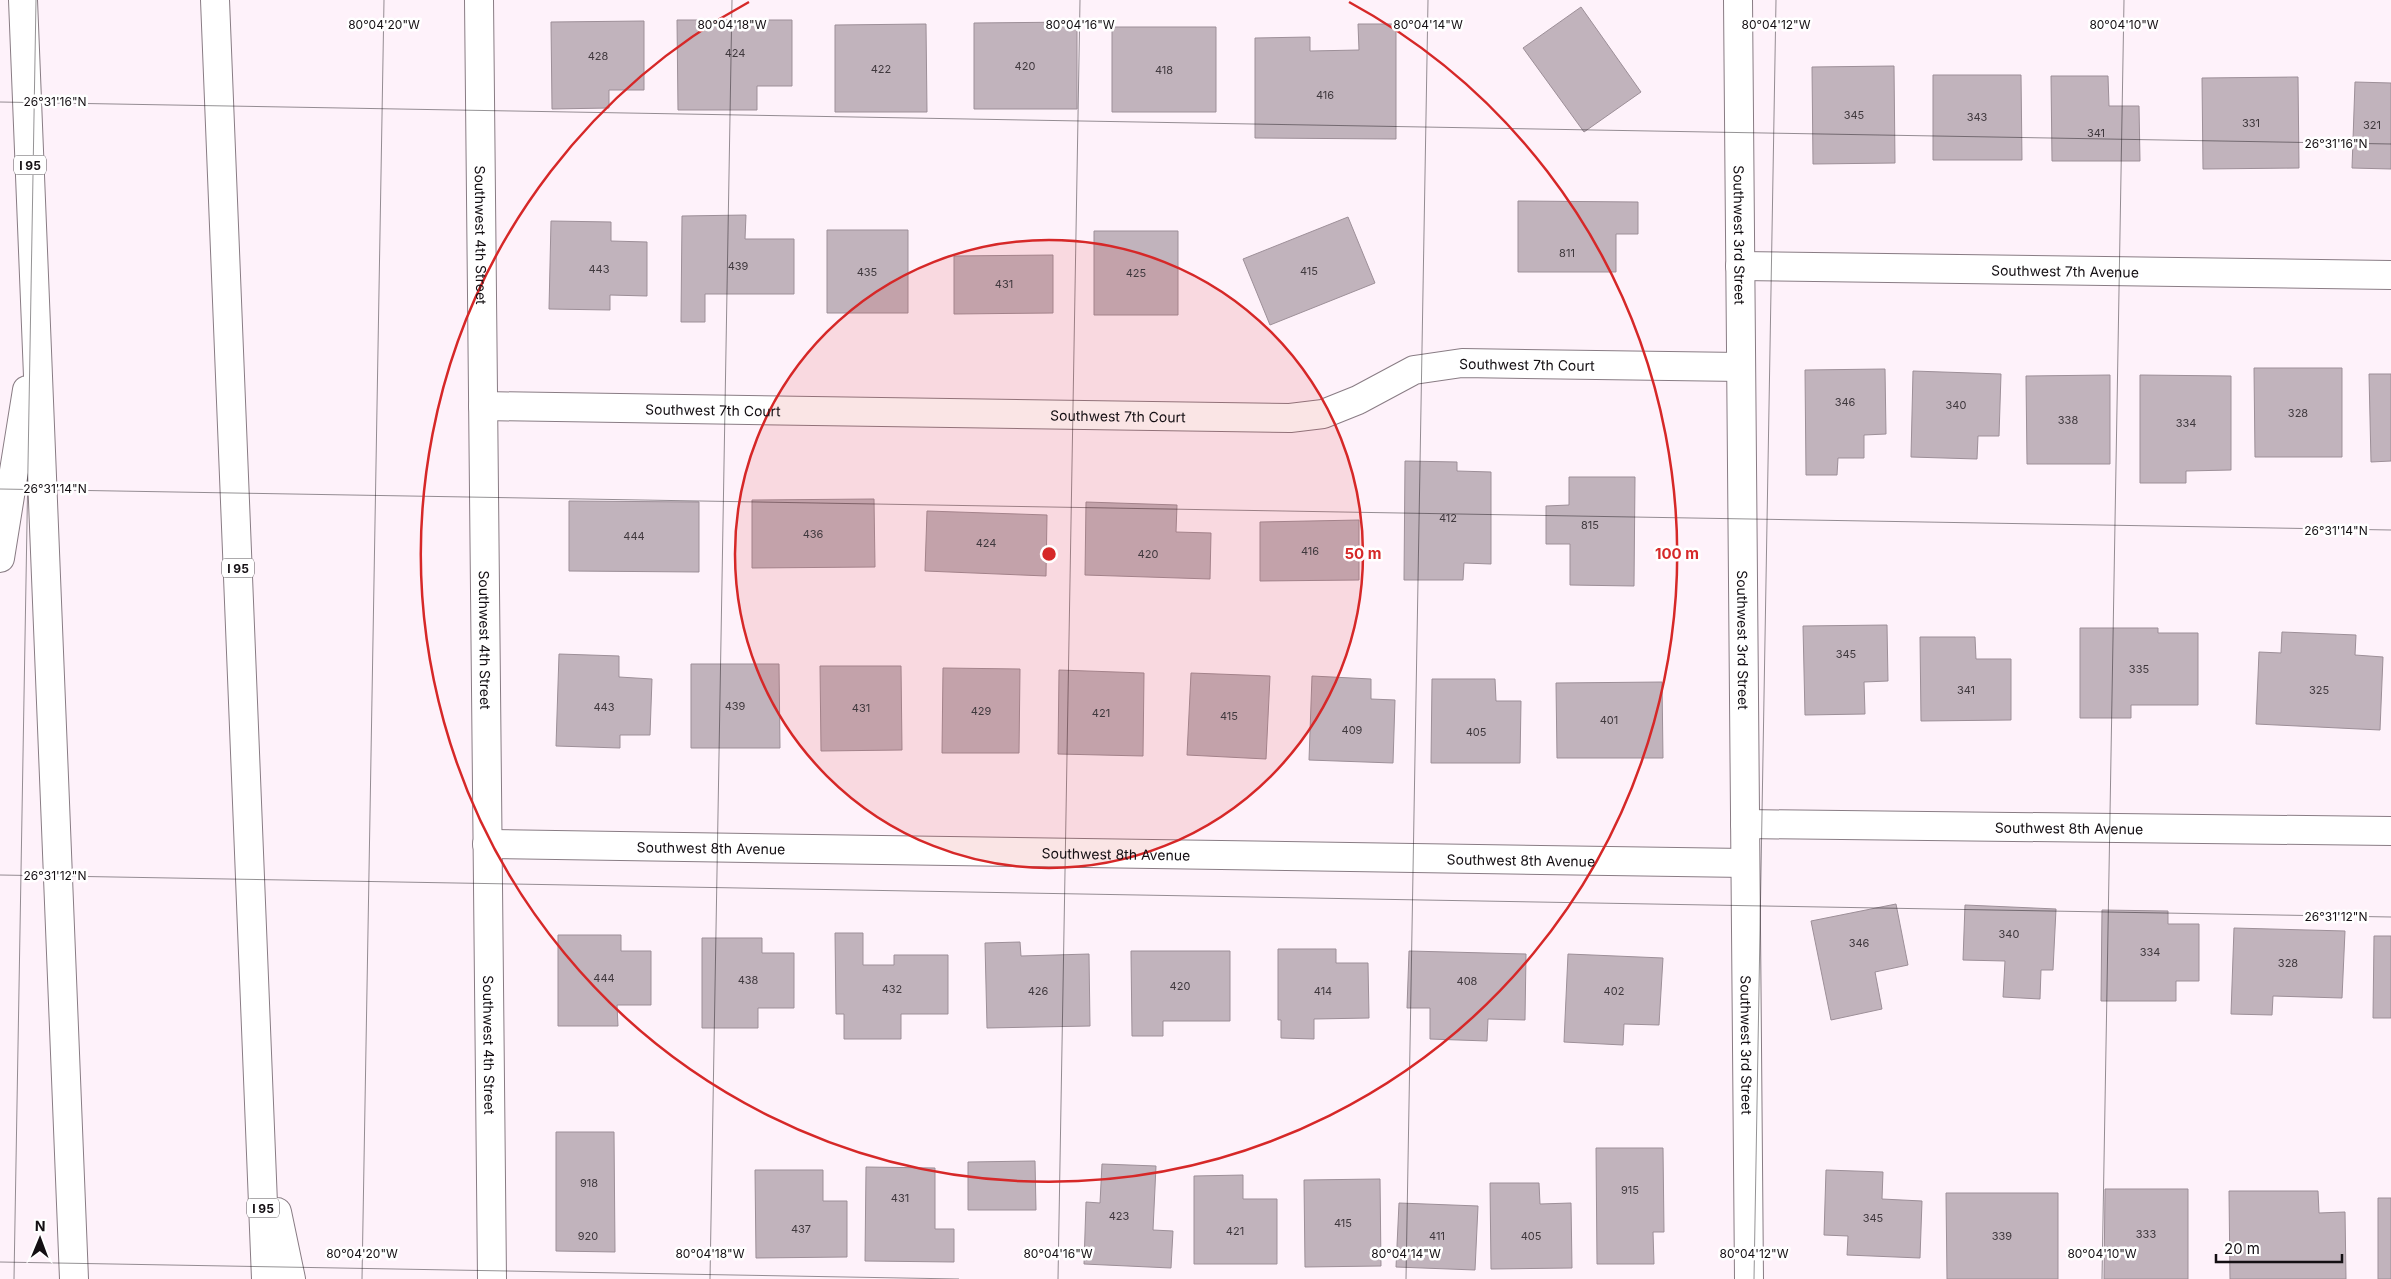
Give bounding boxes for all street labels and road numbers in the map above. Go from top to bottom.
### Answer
road number: I 95 [14,156,46,174]
street label: Southwest 4th Street [472,165,491,305]
street label: Southwest 3rd Street [1731,165,1749,305]
street label: Southwest 7th Avenue [1991,261,2139,280]
street label: Southwest 7th Court [1459,354,1595,373]
street label: Southwest 7th Court [645,400,781,419]
street label: Southwest 7th Court [1050,406,1186,425]
road number: I 95 [222,558,254,578]
street label: Southwest 4th Street [476,570,495,710]
street label: Southwest 3rd Street [1734,570,1753,710]
street label: Southwest 8th Avenue [1995,818,2143,837]
street label: Southwest 8th Avenue [637,838,785,857]
street label: Southwest 8th Avenue [1042,844,1190,863]
street label: Southwest 8th Avenue [1446,850,1595,869]
street label: Southwest 4th Street [480,975,499,1115]
street label: Southwest 3rd Street [1738,975,1756,1115]
road number: I 95 [247,1198,279,1218]

